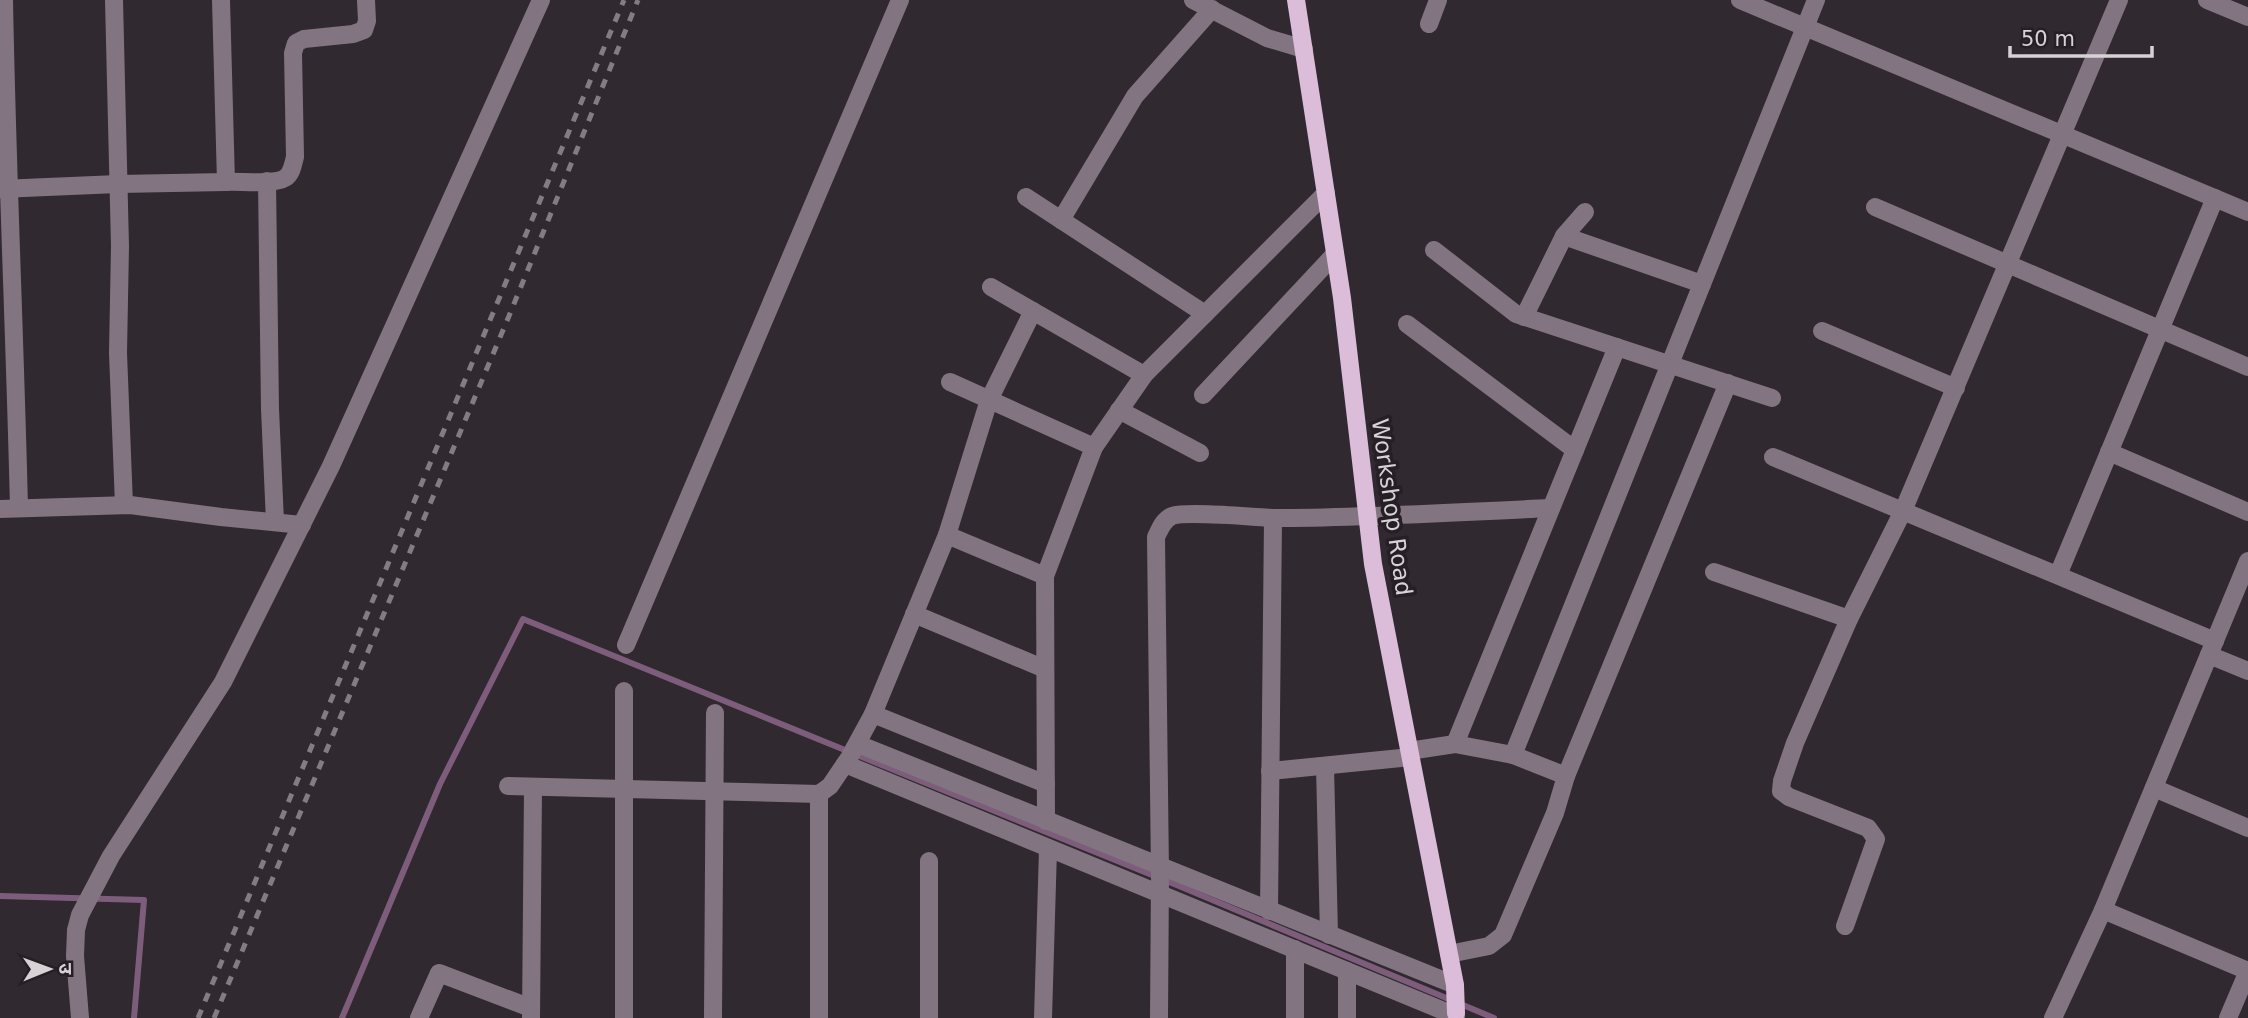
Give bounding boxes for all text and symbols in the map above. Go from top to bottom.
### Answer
scale bar [2010,14,2152,58]
text: 50 m [2021,27,2075,51]
street label: Workshop Road [1367,417,1417,597]
north arrow [14,934,84,1004]
text: उ [55,963,77,975]

